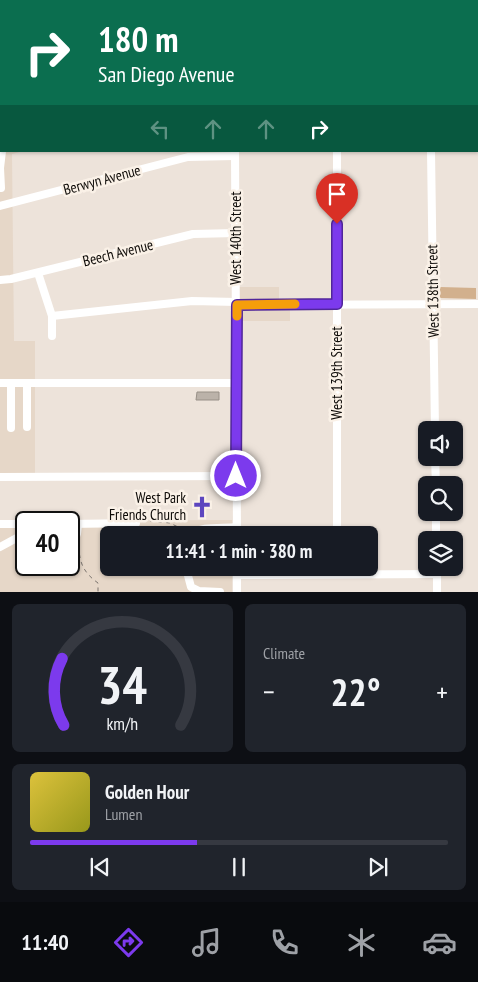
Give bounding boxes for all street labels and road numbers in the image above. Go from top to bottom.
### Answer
street label: Berwyn Avenue [61,160,143,199]
street label: West 140th Street [226,191,245,285]
street label: Beech Avenue [81,235,155,270]
street label: West 138th Street [422,244,443,338]
street label: West 139th Street [327,326,346,420]

